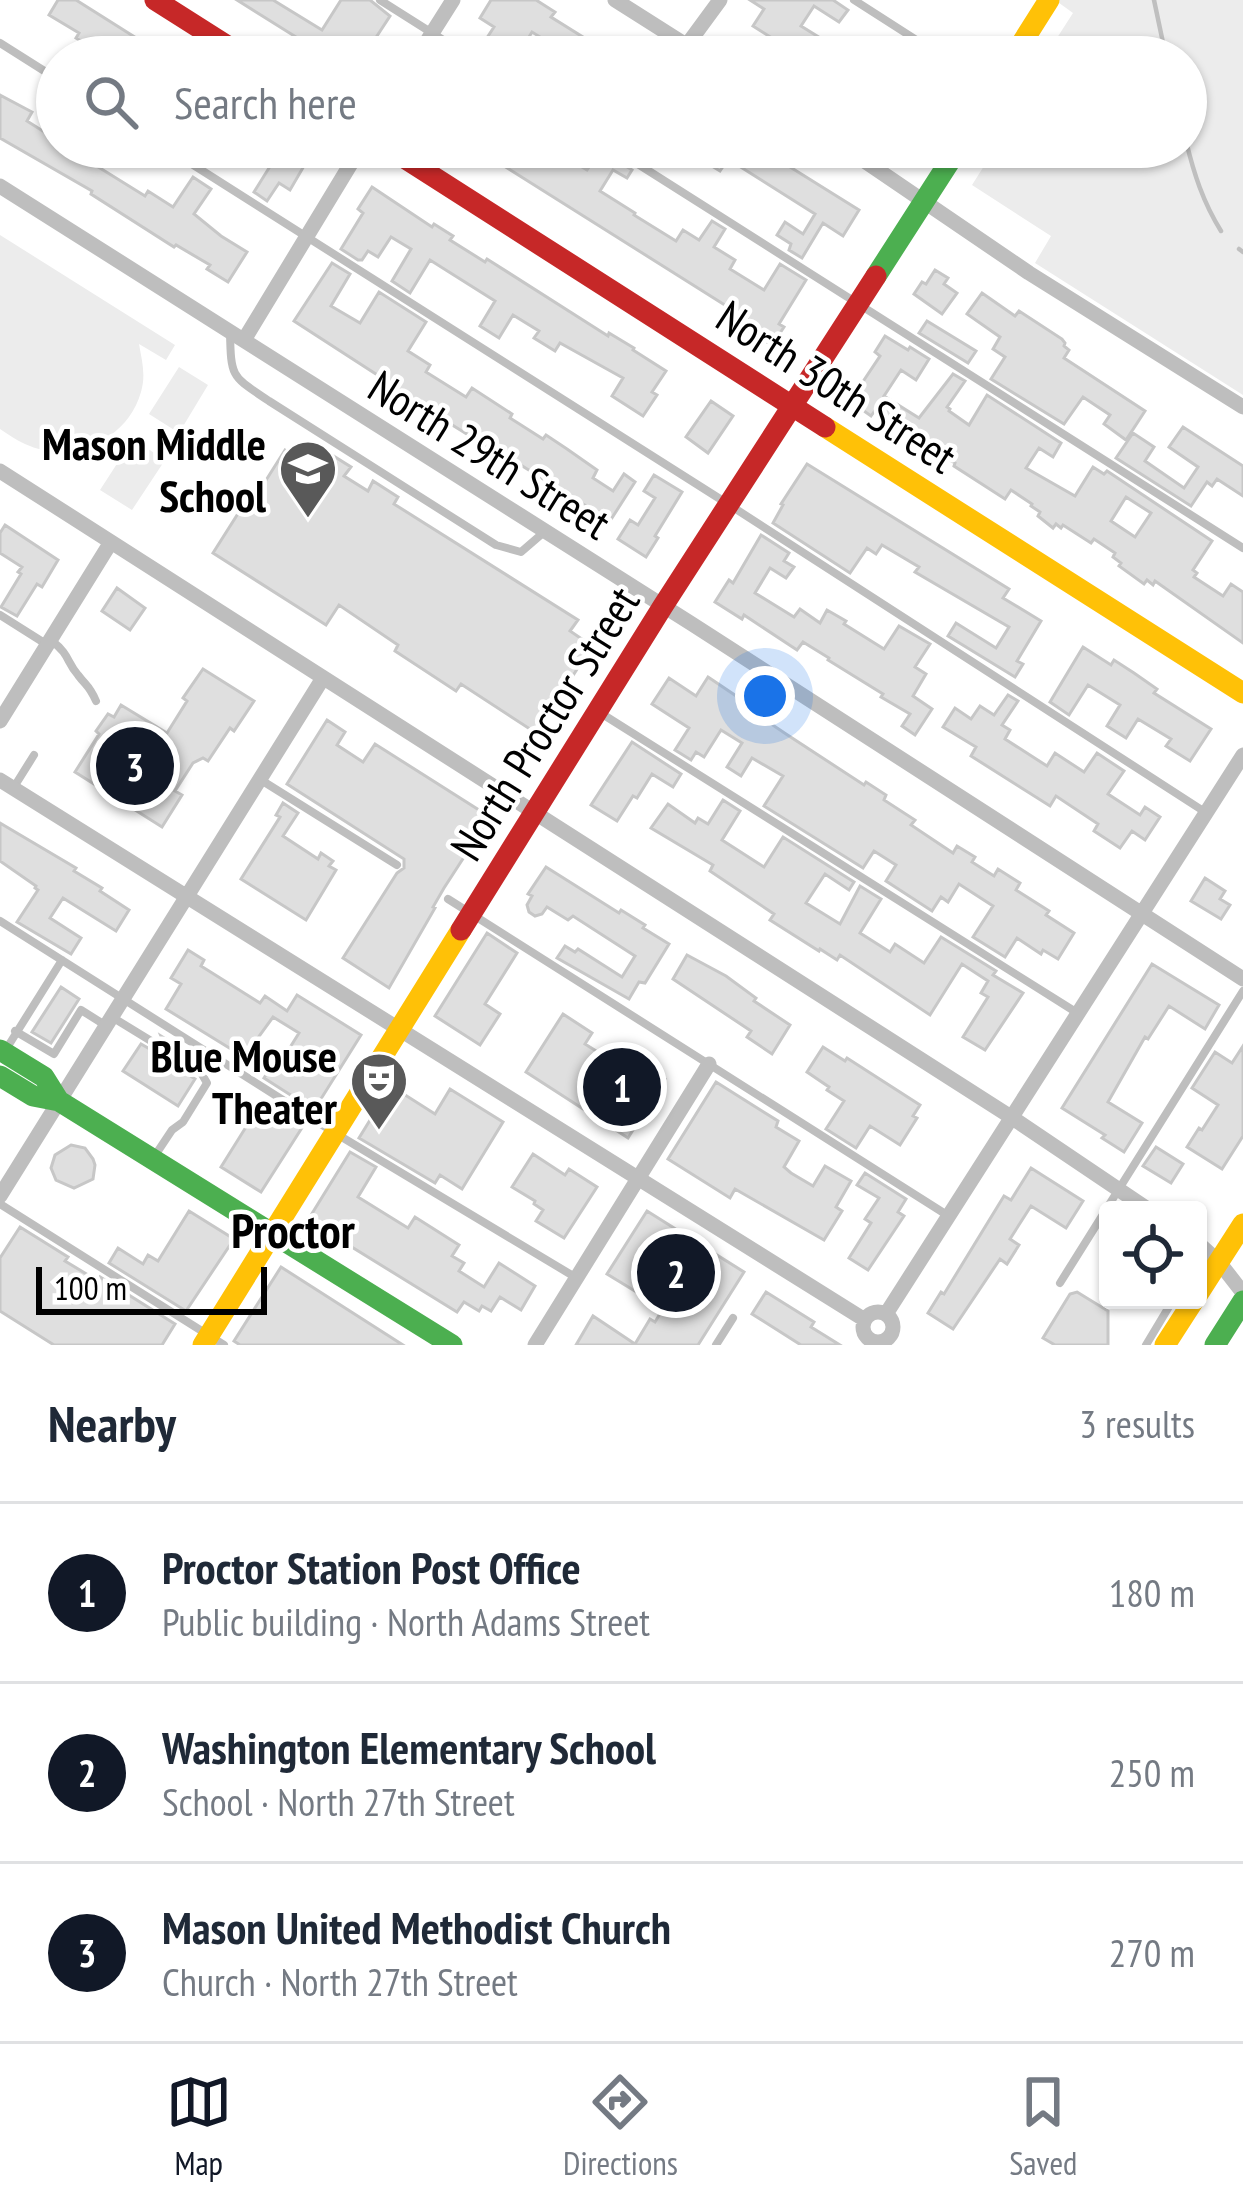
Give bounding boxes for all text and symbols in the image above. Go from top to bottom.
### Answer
search box [36,36,1207,168]
icon: search [78,69,144,135]
text: Search here [174,73,357,131]
street label: North 30th Street [706,287,968,485]
street label: North 29th Street [358,357,622,552]
place label: Mason Middle School [42,414,267,524]
school or university icon: Mason Middle School [277,438,339,520]
street label: North Proctor Street [437,575,652,871]
your location [735,666,795,726]
pin: 3 [96,721,174,811]
place label: Blue Mouse Theater [150,1026,338,1136]
pin: 1 [583,1042,661,1132]
theatre icon: Blue Mouse Theater [348,1050,410,1132]
district label: Proctor [231,1199,356,1261]
map controls [1099,1201,1207,1309]
button: locate [1099,1201,1207,1309]
pin: 2 [637,1228,715,1318]
scale bar [36,1261,267,1314]
text: 100 m [54,1266,127,1309]
text: Nearby [48,1390,176,1456]
text: 3 results [1079,1398,1195,1449]
text: Proctor Station Post Office [162,1538,581,1596]
text: 1 [78,1567,96,1618]
text: 180 m [1109,1567,1195,1618]
text: Public building · North Adams Street [162,1596,650,1647]
text: Washington Elementary School [162,1718,656,1776]
text: 2 [78,1747,96,1798]
text: 250 m [1109,1747,1195,1798]
text: School · North 27th Street [162,1776,515,1827]
text: Mason United Methodist Church [162,1898,671,1956]
text: 3 [78,1927,96,1978]
text: 270 m [1109,1927,1195,1978]
text: Church · North 27th Street [162,1956,518,2007]
tab: Map [166,2069,232,2184]
tab: Directions [563,2069,678,2184]
tab: Saved [1009,2069,1077,2184]

